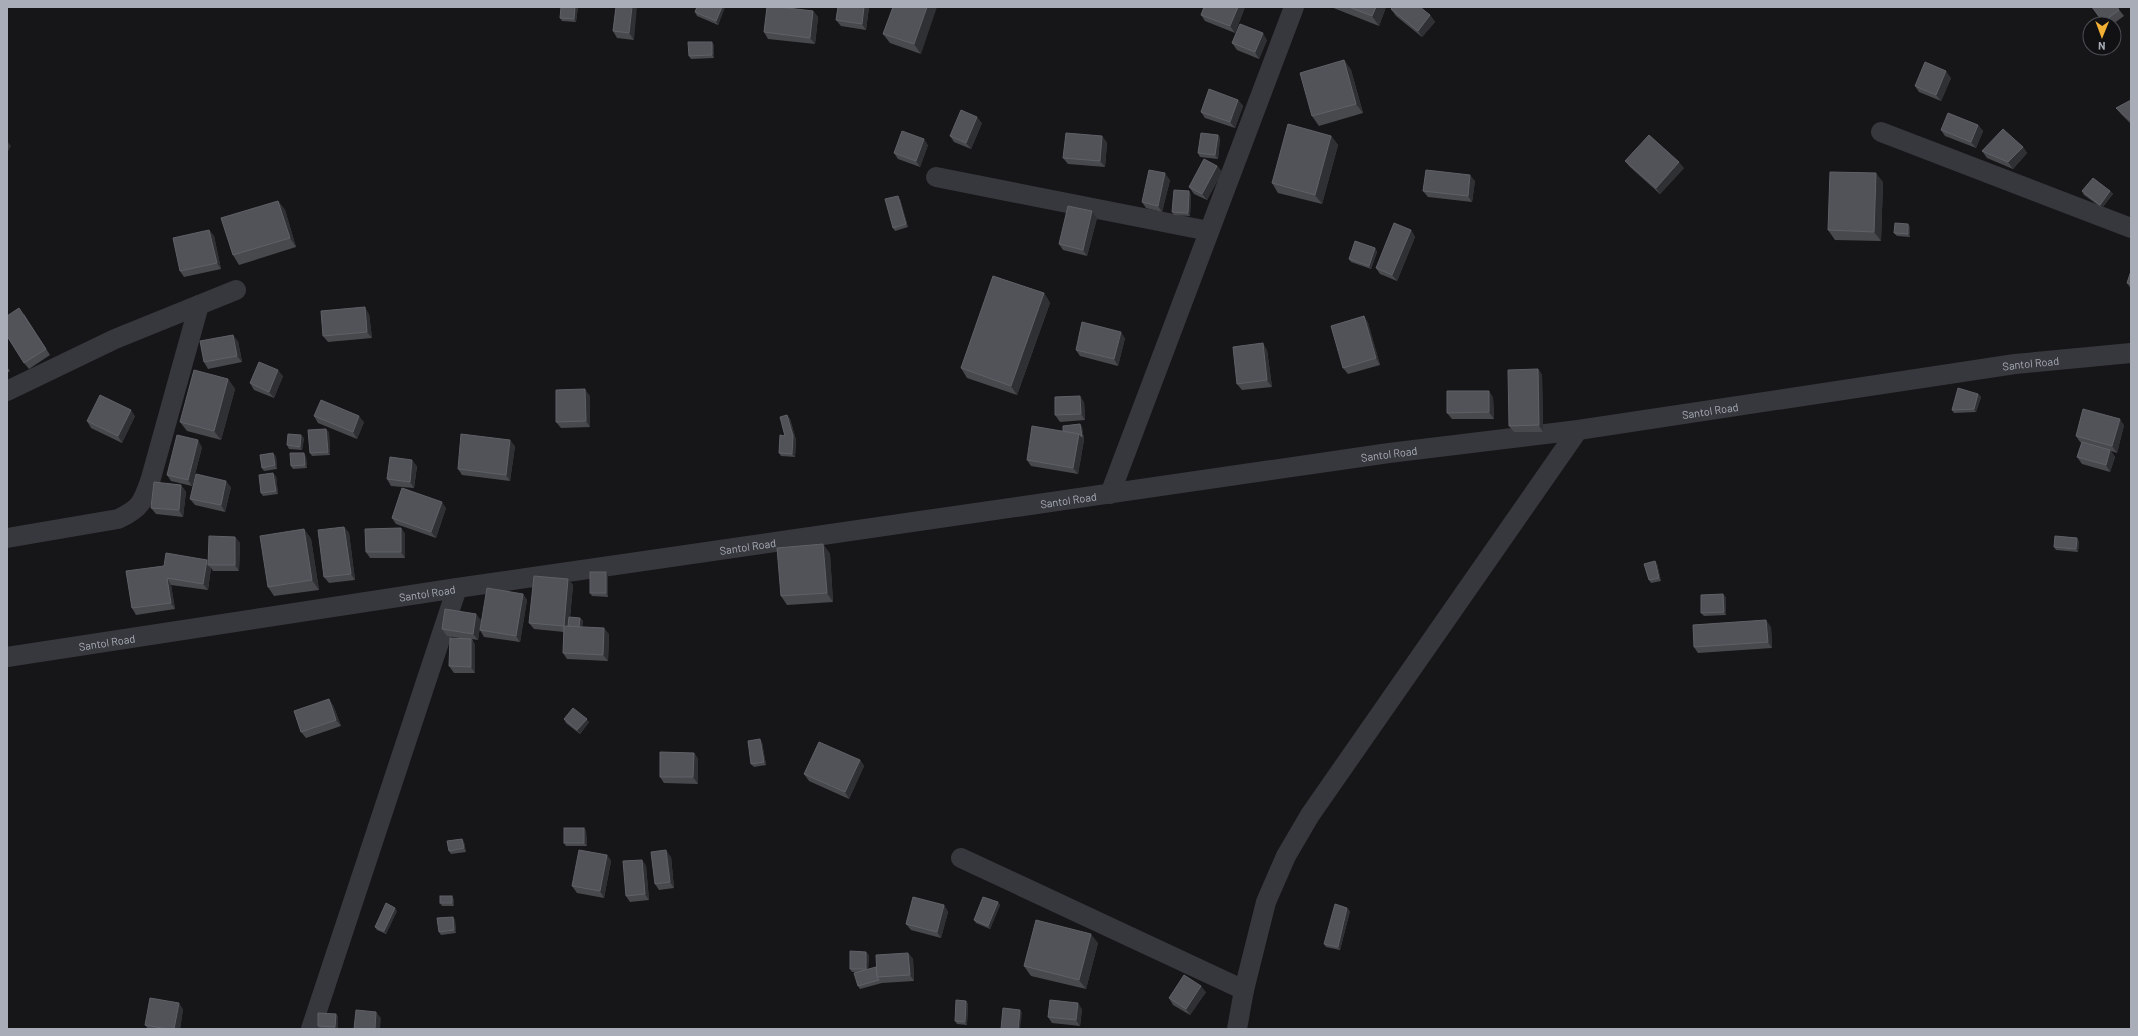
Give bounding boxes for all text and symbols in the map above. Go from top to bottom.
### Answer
north arrow [2082,16,2122,56]
text: N [2098,40,2106,53]
street label: Santol Road [2001,353,2060,372]
street label: Santol Road [1681,399,1739,421]
street label: Santol Road [1360,443,1418,464]
street label: Santol Road [1039,489,1097,510]
street label: Santol Road [719,535,777,556]
street label: Santol Road [398,582,456,603]
street label: Santol Road [78,631,136,652]

